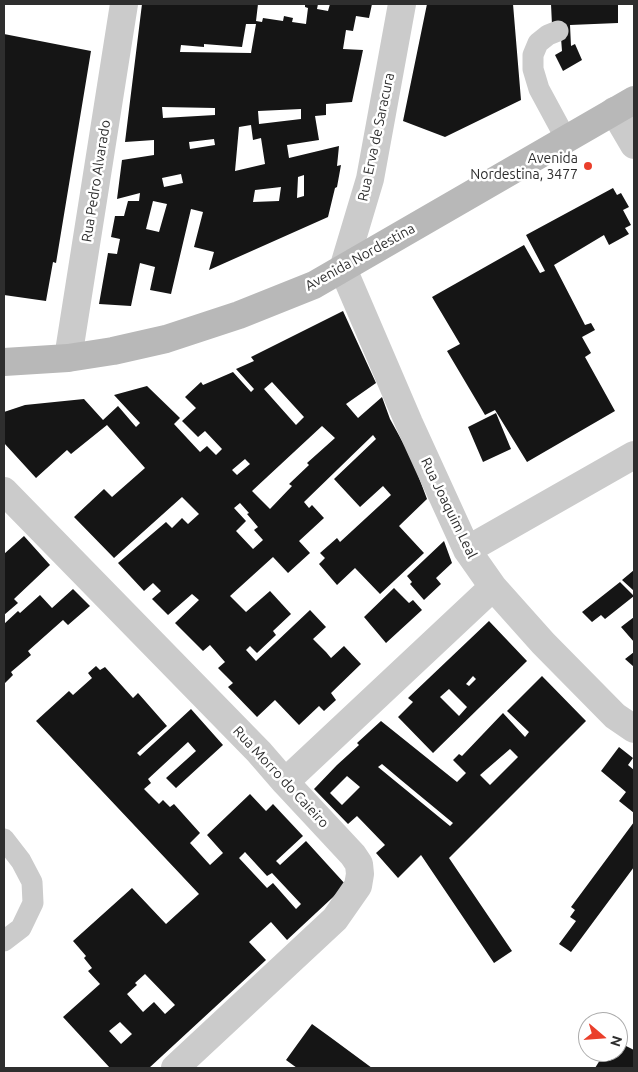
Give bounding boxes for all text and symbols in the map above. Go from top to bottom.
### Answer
street label: Rua Erva de Saracura [354,71,398,203]
street label: Rua Pedro Alvarado [78,119,114,243]
place label: Avenida Nordestina, 3477 [470,150,578,182]
marker: Avenida Nordestina, 3477 [582,160,594,172]
street label: Avenida Nordestina [302,220,418,294]
street label: Rua Joaquim Leal [417,455,481,561]
street label: Rua Morro do Caieiro [230,723,332,831]
north arrow [578,1012,628,1062]
text: N [607,1034,626,1049]

